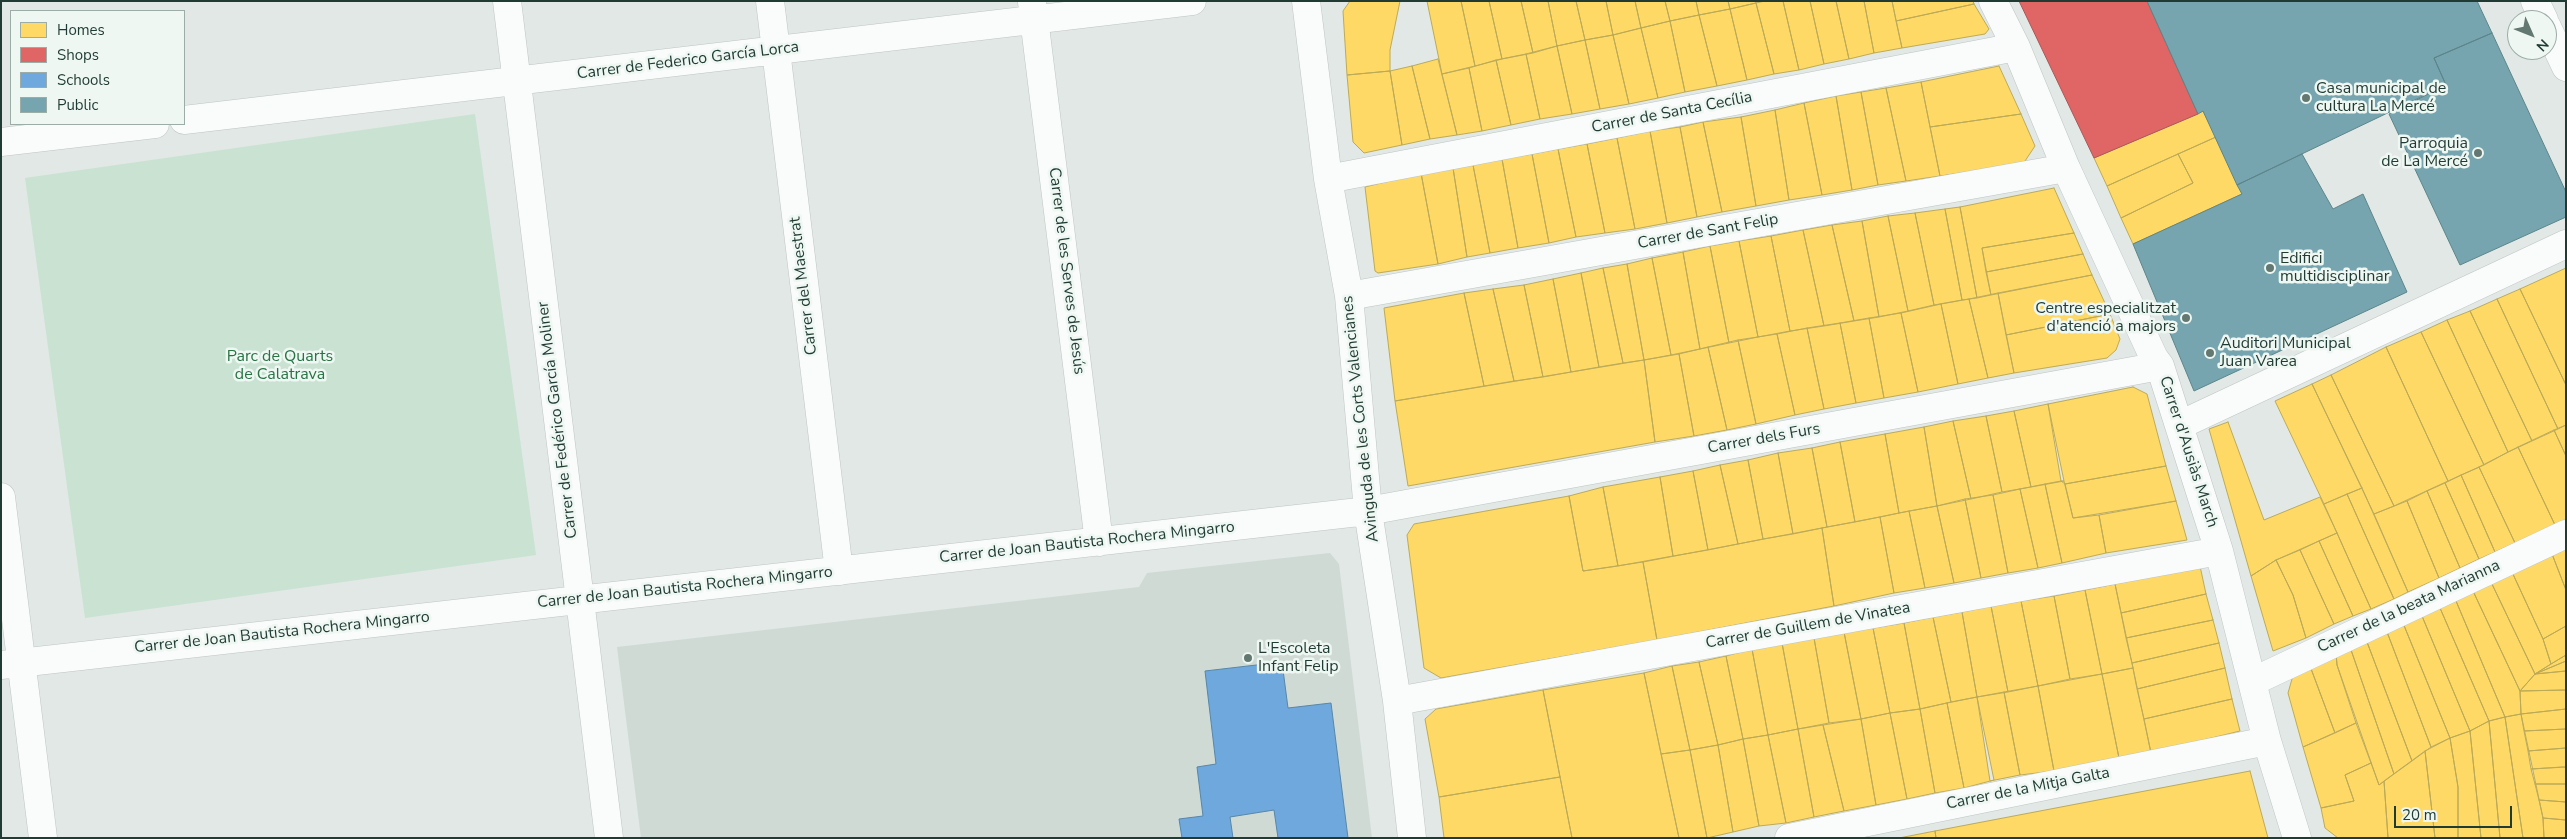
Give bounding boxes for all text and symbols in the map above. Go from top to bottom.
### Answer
legend [10,10,185,125]
north arrow [2507,10,2557,60]
text: Homes [57,20,105,40]
text: N [2532,35,2553,55]
street label: Carrer de Federico García Lorca [576,38,800,84]
text: Shops [57,45,99,65]
text: Schools [57,70,110,90]
place label: Casa municipal de cultura La Mercé [2316,79,2446,117]
street label: Carrer de Santa Cecília [1590,88,1754,138]
marker: Casa municipal de cultura La Mercé [2300,92,2312,104]
text: Public [57,95,98,115]
place label: Parroquia de La Mercé [2381,134,2468,172]
marker: Parroquia de La Mercé [2472,147,2484,159]
street label: Carrer de les Serves de Jesús [1044,166,1088,376]
street label: Carrer de Sant Felip [1636,210,1780,254]
street label: Carrer del Maestrat [786,216,822,356]
place label: Edifici multidisciplinar [2280,249,2390,287]
marker: Edifici multidisciplinar [2264,262,2276,274]
street label: Avinguda de les Corts Valencianes [1338,295,1384,543]
place label: Centre especialitzat d'atenció a majors [2035,299,2176,337]
street label: Carrer de Fedérico García Moliner [534,300,582,540]
marker: Centre especialitzat d'atenció a majors [2180,312,2192,324]
place label: Auditori Municipal Juan Varea [2220,334,2351,372]
park label: Parc de Quarts de Calatrava [227,347,333,385]
marker: Auditori Municipal Juan Varea [2204,347,2216,359]
street label: Carrer d'Ausiàs March [2154,374,2222,530]
street label: Carrer dels Furs [1706,420,1822,458]
street label: Carrer de Joan Bautista Rochera Mingarro [938,518,1236,568]
street label: Carrer de la beata Marianna [2315,556,2503,658]
street label: Carrer de Joan Bautista Rochera Mingarro [536,563,834,613]
street label: Carrer de Guillem de Vinatea [1704,599,1912,653]
street label: Carrer de Joan Bautista Rochera Mingarro [133,608,431,658]
place label: L'Escoleta Infant Felip [1258,639,1338,677]
marker: L'Escoleta Infant Felip [1242,652,1254,664]
street label: Carrer de la Mitja Galta [1945,764,2111,814]
scale bar [2397,796,2514,828]
text: 20 m [2402,805,2437,825]

